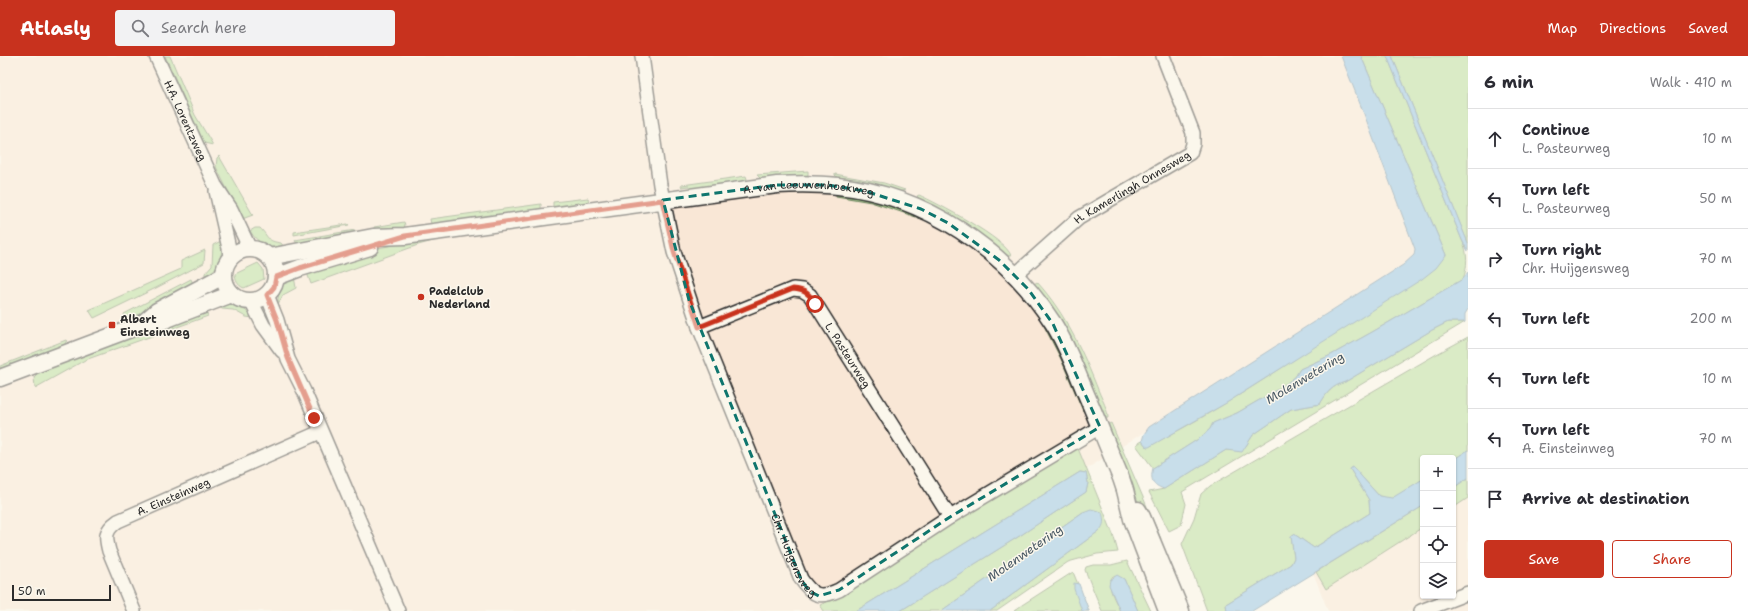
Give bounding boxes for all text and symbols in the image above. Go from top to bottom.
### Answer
search box [115,10,395,46]
text: Atlasly [20,16,91,41]
icon: search [129,17,151,39]
text: Search here [161,18,247,38]
text: Map [1548,19,1578,37]
text: Directions [1600,19,1666,37]
text: Saved [1688,19,1728,37]
text: 6 min [1484,71,1534,93]
text: Walk · 410 m [1650,74,1732,91]
street label: H.A. Lorentzweg [160,78,210,164]
text: Continue [1522,120,1590,140]
icon: ahead [1484,128,1506,150]
text: 10 m [1702,130,1732,147]
text: L. Pasteurweg [1522,140,1610,157]
street label: H. Kamerlingh Onnesweg [1070,147,1194,228]
street label: A. van Leeuwenhoekweg [742,177,876,200]
text: Turn left [1522,180,1590,200]
icon: left [1484,188,1506,210]
text: 50 m [1699,190,1732,207]
text: L. Pasteurweg [1522,200,1610,217]
text: Turn right [1522,240,1602,260]
icon: right [1484,248,1506,270]
text: 70 m [1698,250,1732,267]
text: Chr. Huijgensweg [1522,260,1629,277]
place label: Padelclub Nederland [429,284,491,312]
marker: Padelclub Nederland [416,292,426,302]
route start [806,295,824,313]
icon: left [1484,308,1506,330]
text: Turn left [1522,309,1590,329]
text: 200 m [1690,310,1732,327]
place label: Albert Einsteinweg [120,312,190,340]
marker: Albert Einsteinweg [107,320,117,330]
street label: L. Pasteurweg [821,320,874,391]
water label: Molenwetering [1263,348,1347,408]
icon: left [1484,368,1506,390]
text: Turn left [1522,369,1590,389]
text: 10 m [1702,370,1732,387]
route end [305,409,323,427]
text: Turn left [1522,420,1590,440]
icon: left [1484,428,1506,450]
text: 70 m [1698,430,1732,447]
text: A. Einsteinweg [1522,440,1614,457]
map controls [1420,455,1456,599]
button: + [1420,455,1456,491]
street label: A. Einsteinweg [135,474,213,520]
icon: arrive [1484,488,1506,510]
text: Arrive at destination [1522,489,1690,509]
button: − [1420,491,1456,527]
street label: Chr. Huijgensweg [767,511,820,601]
water label: Molenwetering [984,521,1066,585]
button: locate [1420,527,1456,563]
button: Save [1484,540,1604,578]
button: Share [1612,540,1732,578]
button: layers [1420,563,1456,599]
scale bar [12,583,111,602]
text: 50 m [18,584,46,599]

